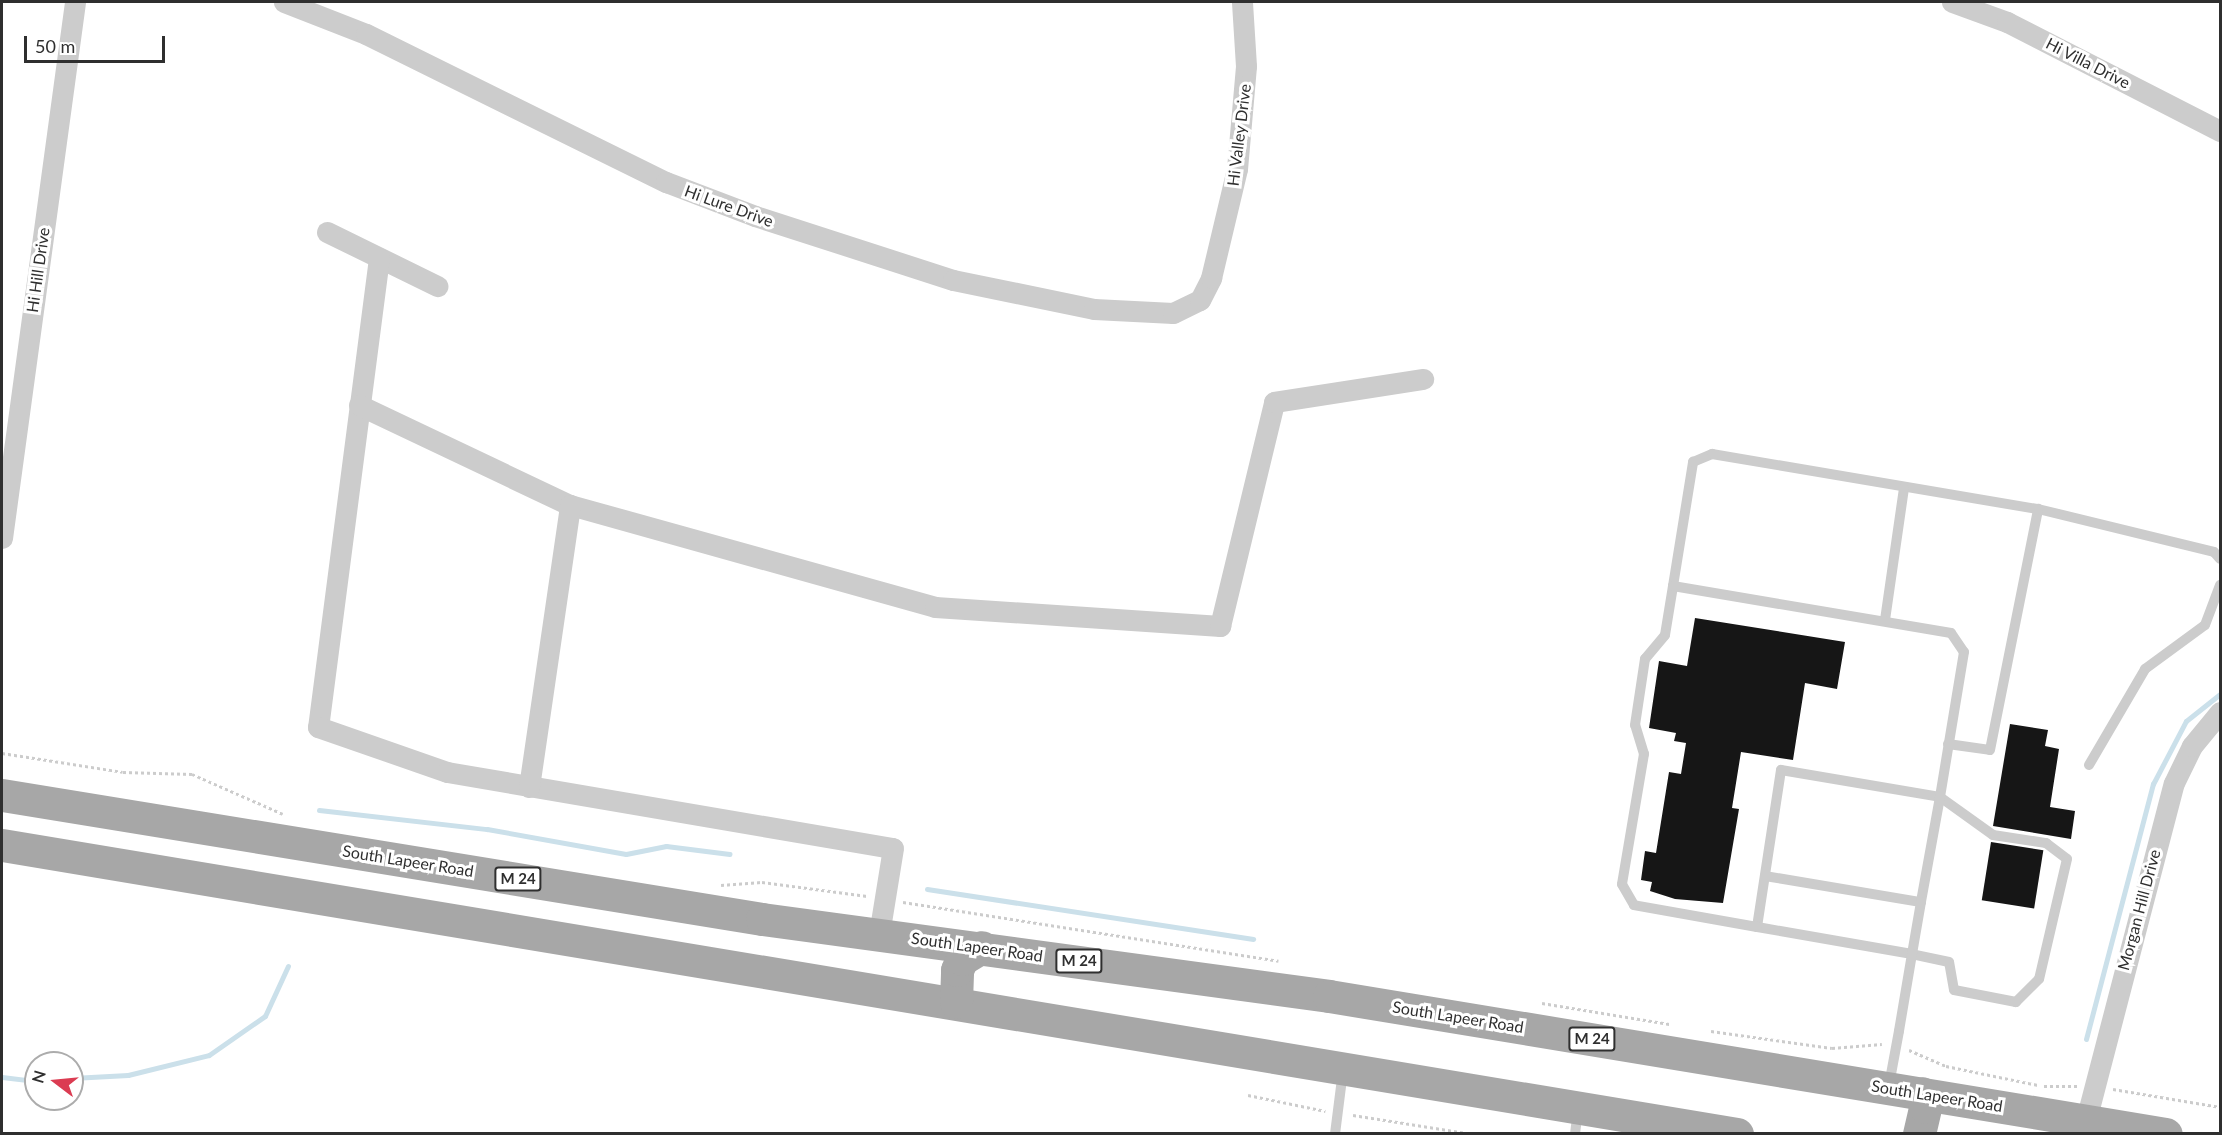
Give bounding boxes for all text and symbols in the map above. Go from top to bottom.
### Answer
scale bar [27,24,168,62]
street label: Hi Villa Drive [2042,33,2134,93]
text: 50 m [35,35,75,57]
street label: Hi Valley Drive [1223,82,1255,188]
street label: Hi Lure Drive [682,181,776,231]
street label: Hi Hill Drive [23,226,53,314]
street label: South Lapeer Road [341,841,475,881]
street label: Morgan Hill Drive [2114,847,2164,973]
road number: M 24 [494,867,542,891]
street label: South Lapeer Road [910,928,1044,966]
road number: M 24 [1055,949,1103,973]
street label: South Lapeer Road [1391,997,1525,1037]
road number: M 24 [1568,1027,1616,1051]
north arrow [24,1051,84,1111]
text: N [27,1068,49,1085]
street label: South Lapeer Road [1870,1076,2004,1116]

